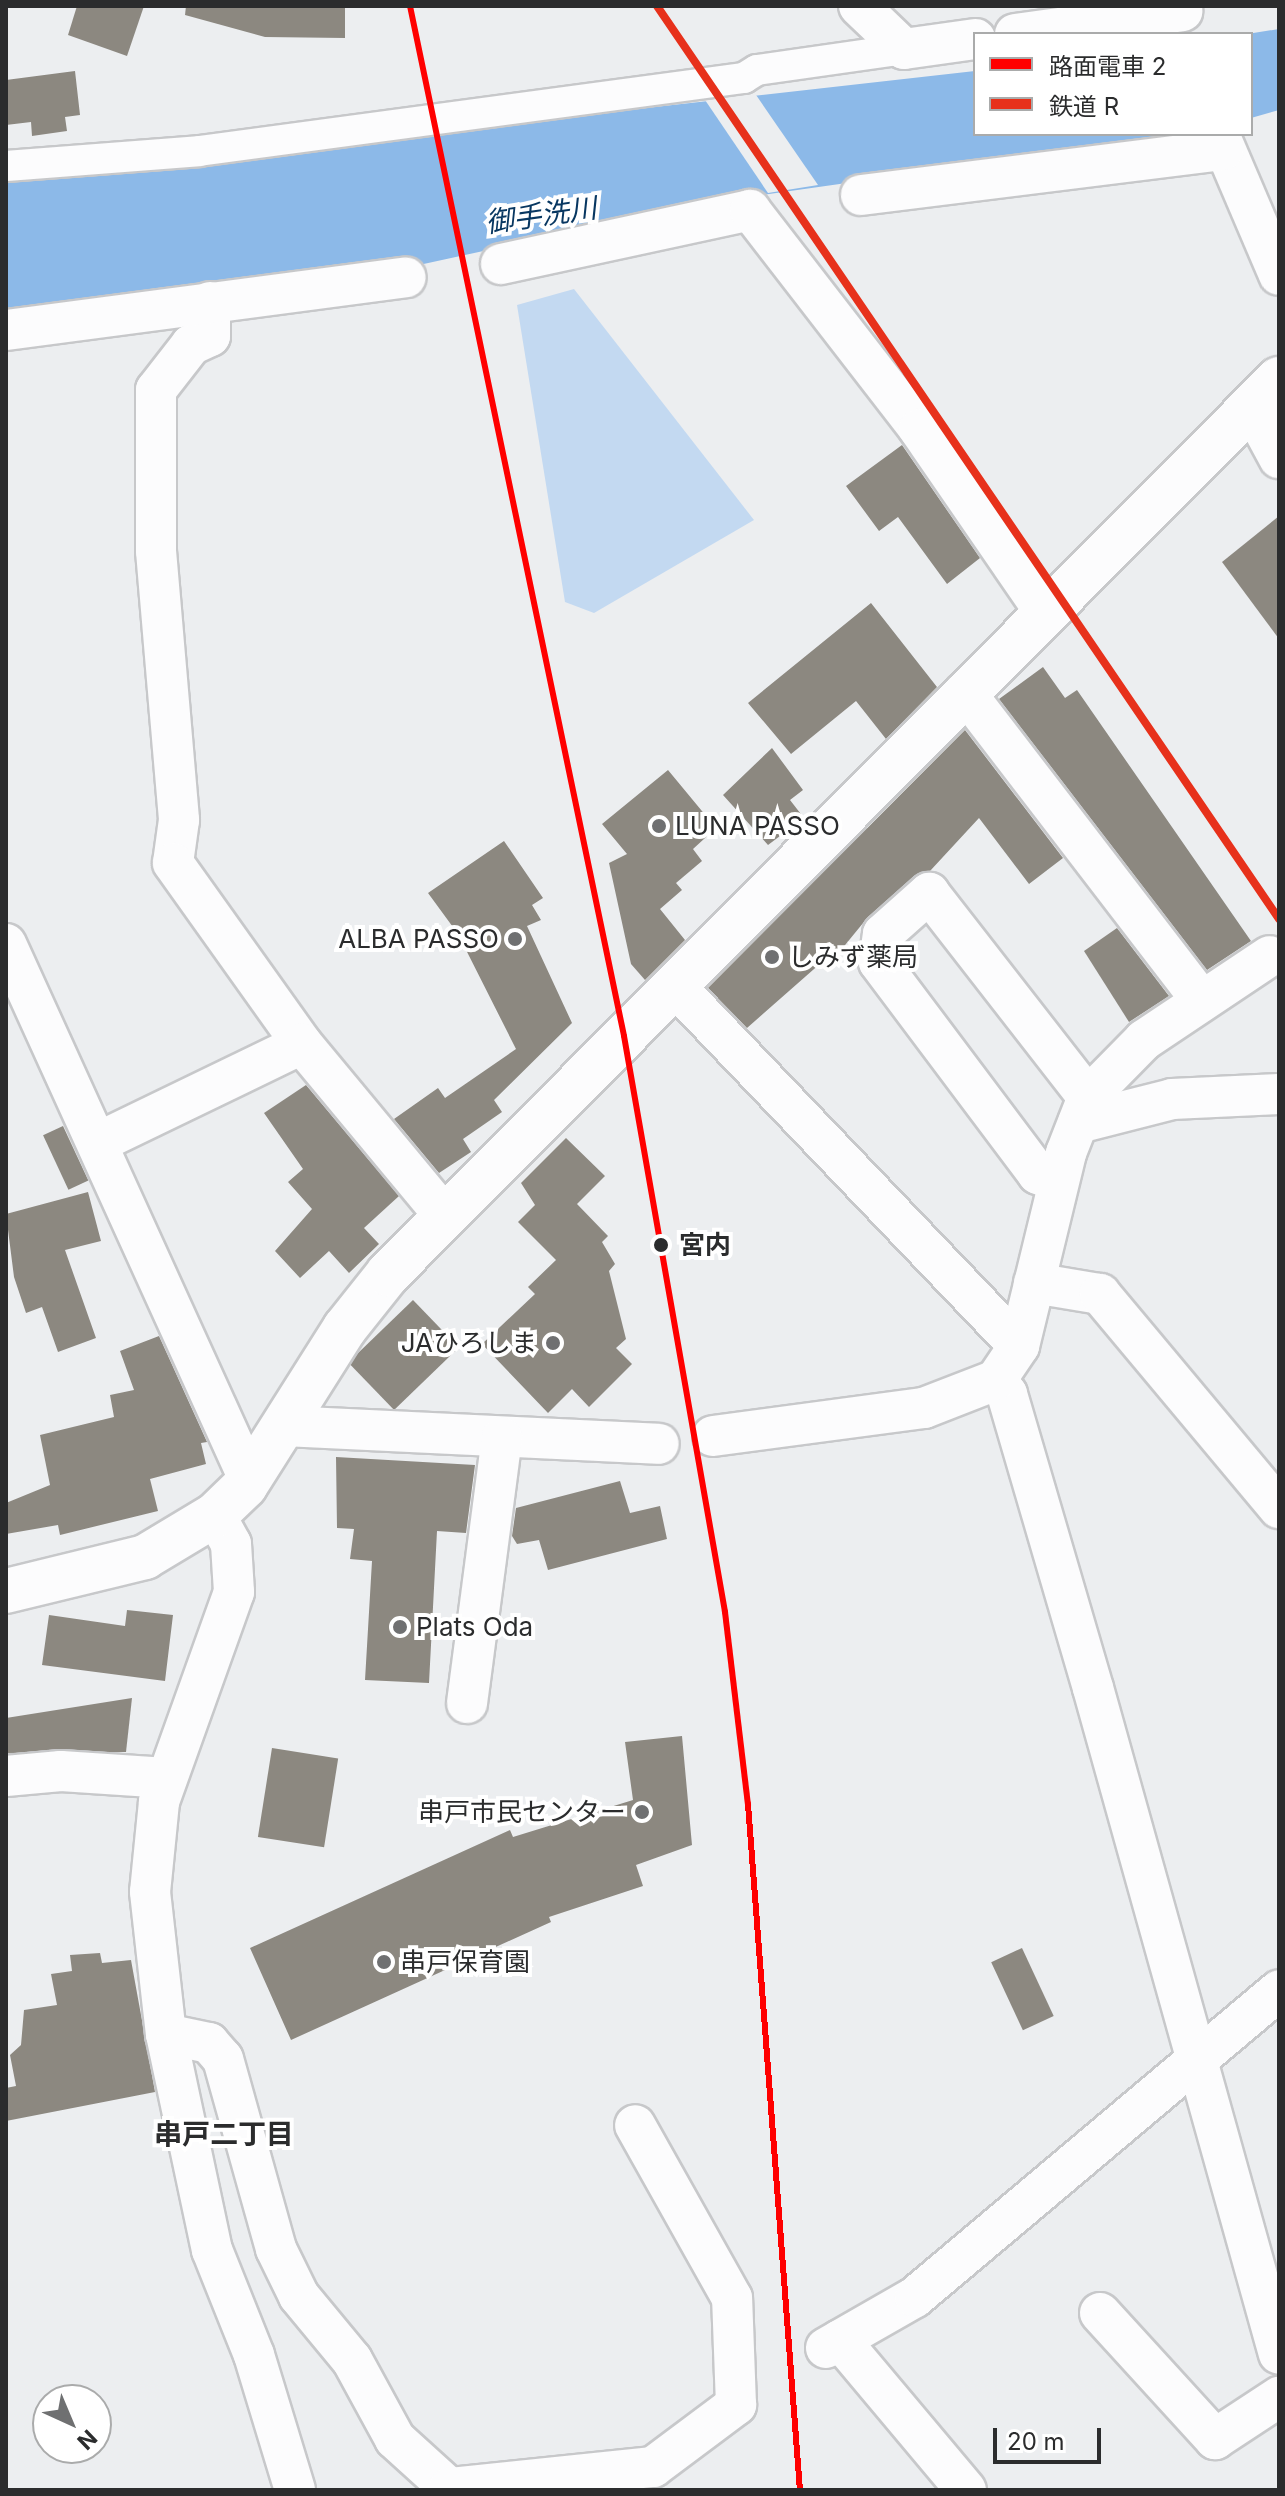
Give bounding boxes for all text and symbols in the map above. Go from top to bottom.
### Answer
legend [973,32,1253,136]
text: 路面電車 2 [1049,52,1166,81]
text: 鉄道 R [1049,92,1119,121]
water label: 御手洗川 [483,191,599,239]
place label: LUNA PASSO [675,810,840,842]
marker: LUNA PASSO [650,817,668,835]
place label: ALBA PASSO [338,923,499,955]
marker: ALBA PASSO [506,930,524,948]
place label: しみず薬局 [788,941,918,973]
marker: しみず薬局 [763,948,781,966]
place label: 宮内 [679,1229,731,1261]
marker: 宮内 [650,1234,672,1256]
place label: JAひろしま [401,1327,537,1359]
marker: JAひろしま [544,1334,562,1352]
place label: Plats Oda [416,1611,533,1643]
marker: Plats Oda [391,1618,409,1636]
place label: 串戸市民センター [418,1796,626,1828]
marker: 串戸市民センター [633,1803,651,1821]
place label: 串戸保育園 [400,1946,530,1978]
marker: 串戸保育園 [375,1953,393,1971]
district label: 串戸二丁目 [154,2117,294,2151]
north arrow [32,2384,112,2464]
scale bar [997,2412,1105,2462]
text: N [72,2425,102,2455]
text: 20 m [1007,2427,1065,2456]

